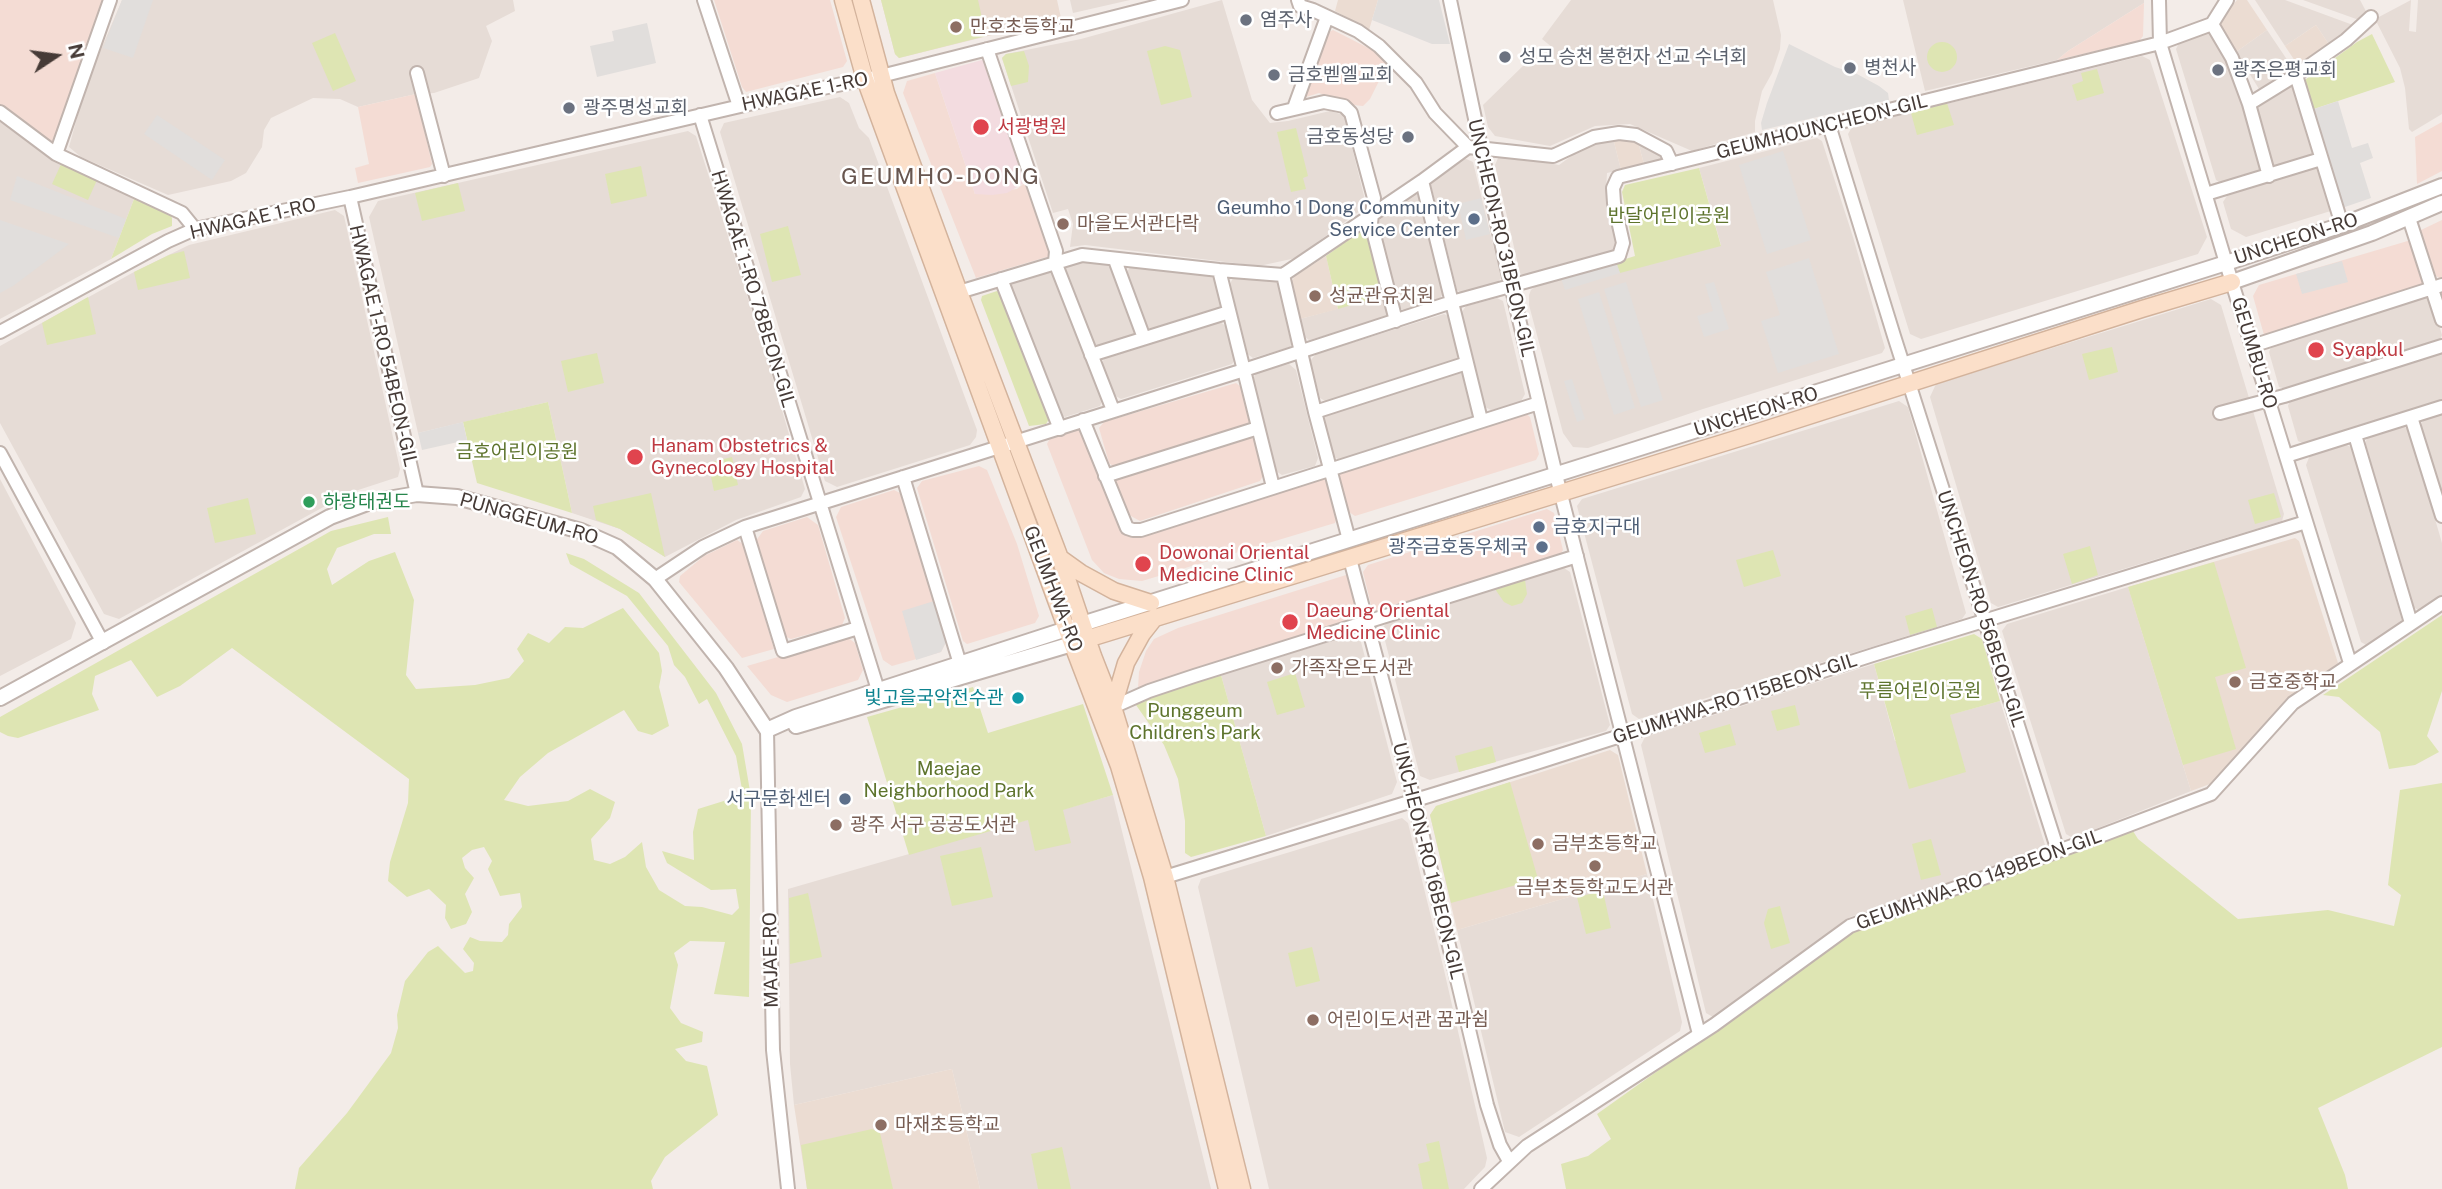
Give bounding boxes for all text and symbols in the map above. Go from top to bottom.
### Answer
place label: 염주사 [1260,9,1312,31]
marker: 염주사 [1238,12,1254,28]
place label: 만호초등학교 [970,16,1075,38]
marker: 만호초등학교 [948,19,964,35]
north arrow [21,21,91,91]
text: N [64,42,89,61]
place label: 성모 승천 봉헌자 선교 수녀회 [1519,46,1747,68]
marker: 성모 승천 봉헌자 선교 수녀회 [1497,49,1513,65]
place label: 병천사 [1864,57,1916,79]
place label: 광주은평교회 [2232,59,2337,81]
marker: 병천사 [1842,60,1858,76]
marker: 광주은평교회 [2210,62,2226,78]
place label: 금호벧엘교회 [1288,64,1393,86]
street label: HWAGAE 1-RO [740,67,870,117]
marker: 금호벧엘교회 [1266,67,1282,83]
street label: GEUMHOUNCHEON-GIL [1714,90,1930,164]
place label: 광주명성교회 [583,97,688,119]
marker: 광주명성교회 [561,100,577,116]
place label: 서광병원 [997,116,1067,138]
marker: 서광병원 [971,117,991,137]
street label: UNCHEON-RO 31BEON-GIL [1462,117,1540,359]
place label: 금호동성당 [1307,126,1394,148]
marker: 금호동성당 [1400,129,1416,145]
district label: GEUMHO-DONG [842,163,1040,191]
street label: HWAGAE 1-RO 78BEON-GIL [706,168,800,410]
street label: HWAGAE 1-RO [188,193,318,245]
place label: Geumho 1 Dong Community Service Center [1217,197,1460,241]
park label: 반달어린이공원 [1608,205,1730,227]
street label: UNCHEON-RO [2231,208,2361,270]
marker: Geumho 1 Dong Community Service Center [1466,211,1482,227]
place label: 마을도서관다락 [1077,213,1199,235]
marker: 마을도서관다락 [1055,216,1071,232]
street label: HWAGAE 1-RO 54BEON-GIL [344,223,422,469]
place label: 성균관유치원 [1329,285,1434,307]
marker: 성균관유치원 [1307,288,1323,304]
street label: GEUMBU-RO [2226,294,2282,412]
place label: Syapkul [2332,339,2404,361]
marker: Syapkul [2306,340,2326,360]
street label: UNCHEON-RO [1691,382,1821,442]
place label: Hanam Obstetrics & Gynecology Hospital [651,435,835,479]
park label: 금호어린이공원 [456,441,578,463]
marker: Hanam Obstetrics & Gynecology Hospital [625,447,645,467]
street label: PUNGGEUM-RO [457,488,601,550]
street label: UNCHEON-RO 56BEON-GIL [1932,488,2030,730]
place label: 하랑태권도 [323,491,410,513]
marker: 하랑태권도 [301,494,317,510]
place label: 금호지구대 [1553,516,1640,538]
marker: 금호지구대 [1531,519,1547,535]
street label: GEUMHWA-RO [1019,523,1087,655]
place label: 광주금호동우체국 [1388,536,1528,558]
marker: 광주금호동우체국 [1534,539,1550,555]
place label: Dowonai Oriental Medicine Clinic [1159,542,1310,586]
marker: Dowonai Oriental Medicine Clinic [1133,554,1153,574]
place label: Daeung Oriental Medicine Clinic [1306,600,1450,644]
marker: Daeung Oriental Medicine Clinic [1280,612,1300,632]
street label: GEUMHWA-RO 115BEON-GIL [1610,649,1860,749]
place label: 가족작은도서관 [1291,657,1413,679]
marker: 가족작은도서관 [1269,660,1285,676]
place label: 금호중학교 [2249,671,2336,693]
marker: 금호중학교 [2227,674,2243,690]
park label: 푸름어린이공원 [1859,680,1981,702]
place label: 빛고을국악전수관 [864,687,1004,709]
marker: 빛고을국악전수관 [1010,690,1026,706]
park label: Punggeum Children's Park [1129,700,1261,744]
street label: UNCHEON-RO 16BEON-GIL [1387,740,1469,982]
park label: Maejae Neighborhood Park [864,758,1034,802]
place label: 서구문화센터 [726,788,831,810]
marker: 서구문화센터 [837,791,853,807]
place label: 광주 서구 공공도서관 [850,814,1017,836]
marker: 광주 서구 공공도서관 [828,817,844,833]
street label: GEUMHWA-RO 149BEON-GIL [1853,825,2105,935]
place label: 금부초등학교 [1552,833,1657,855]
marker: 금부초등학교 [1530,836,1546,852]
marker: 금부초등학교도서관 [1587,858,1603,874]
place label: 금부초등학교도서관 [1516,877,1674,899]
street label: MAJAE-RO [759,912,783,1008]
place label: 어린이도서관 꿈과쉼 [1327,1009,1489,1031]
marker: 어린이도서관 꿈과쉼 [1305,1012,1321,1028]
place label: 마재초등학교 [895,1114,1000,1136]
marker: 마재초등학교 [873,1117,889,1133]

